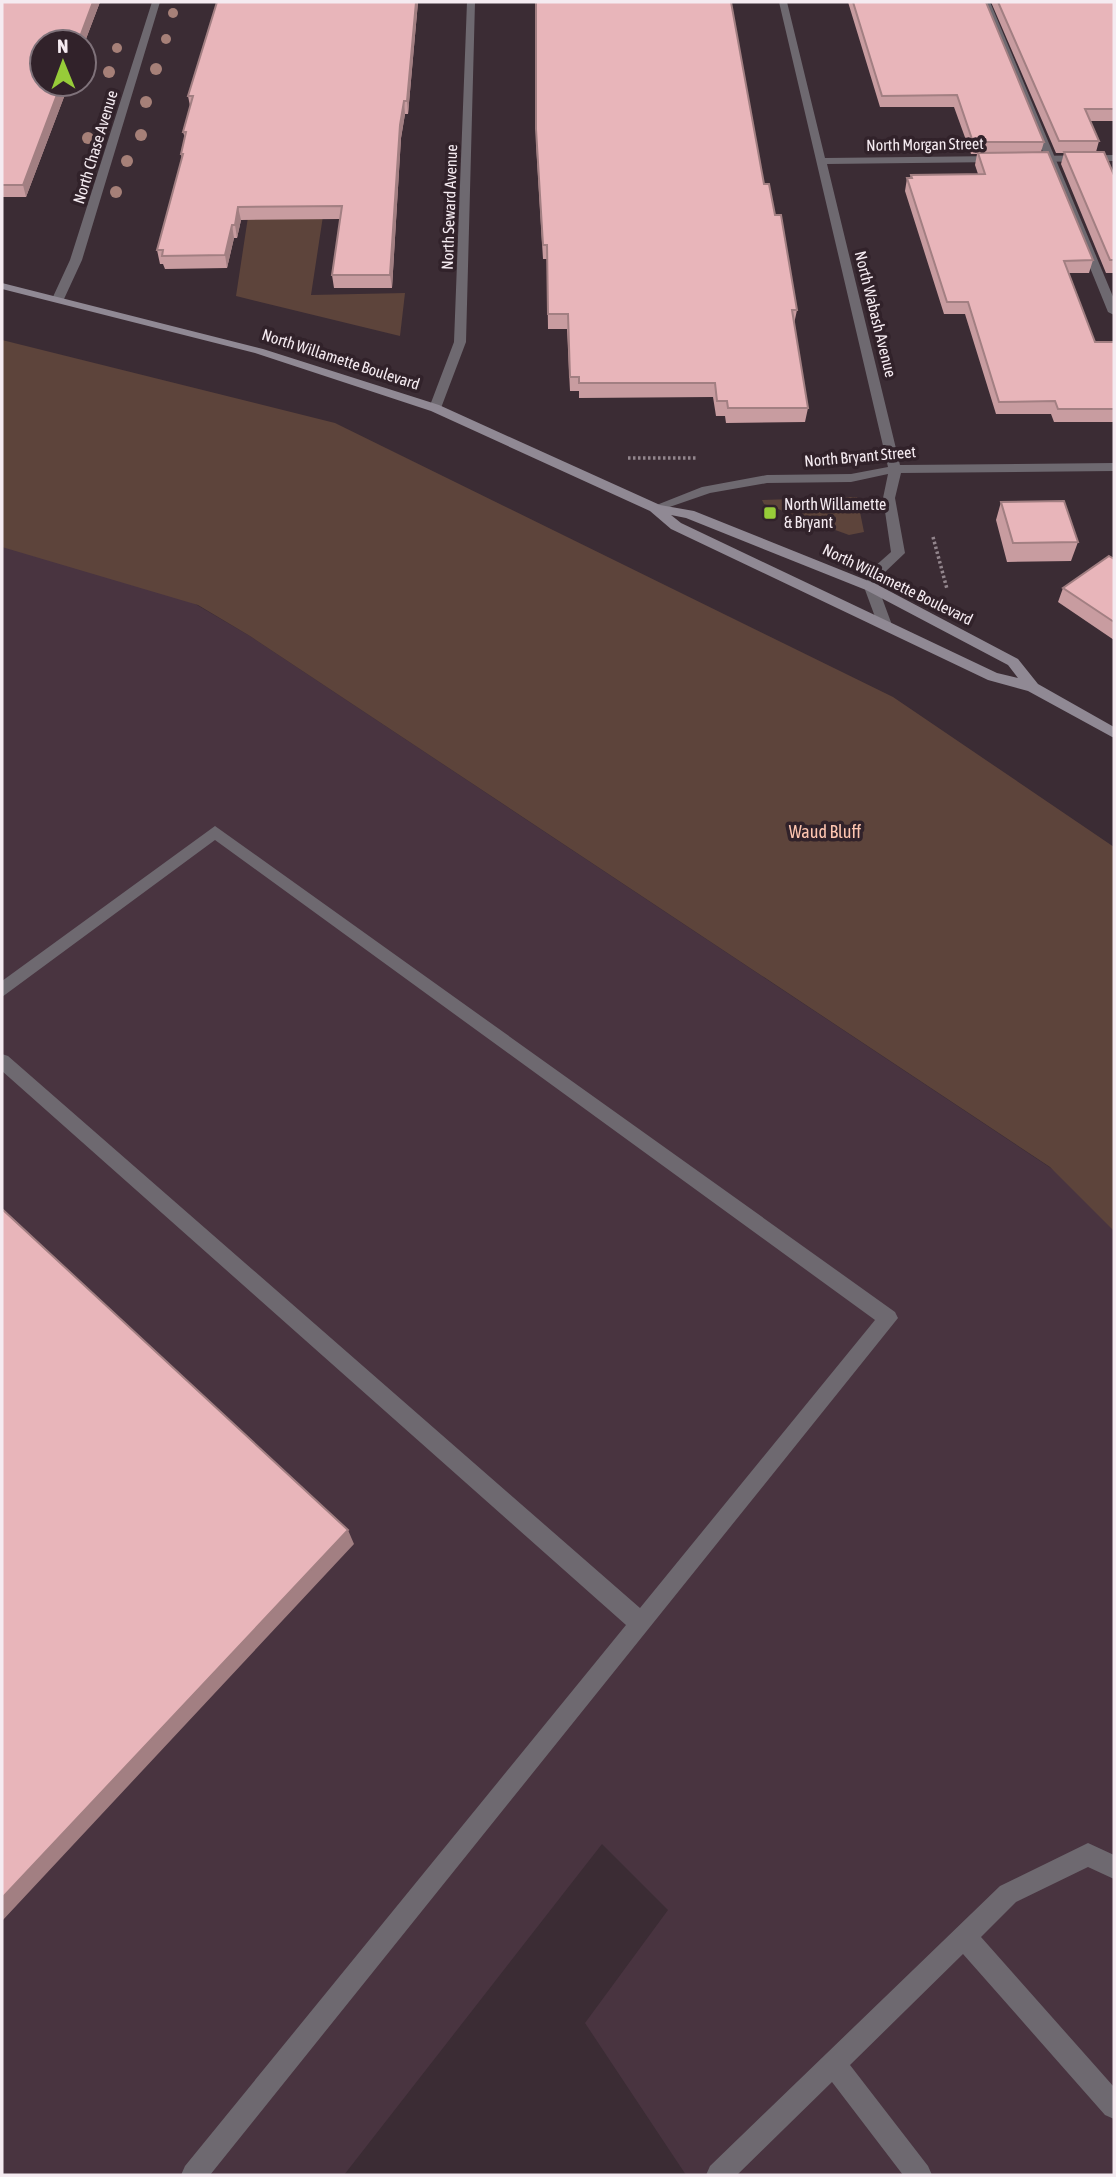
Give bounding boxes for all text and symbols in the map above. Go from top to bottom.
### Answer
north arrow [28,28,98,98]
text: N [57,35,69,57]
street label: North Chase Avenue [69,88,121,206]
street label: North Morgan Street [866,134,984,155]
street label: North Seward Avenue [438,144,460,270]
street label: North Wabash Avenue [852,249,900,379]
street label: North Willamette Boulevard [260,325,422,393]
street label: North Bryant Street [803,442,917,471]
place label: North Willamette & Bryant [784,495,886,532]
marker: North Willamette & Bryant [762,505,778,521]
street label: North Willamette Boulevard [820,540,976,628]
park label: Waud Bluff [789,821,861,842]

